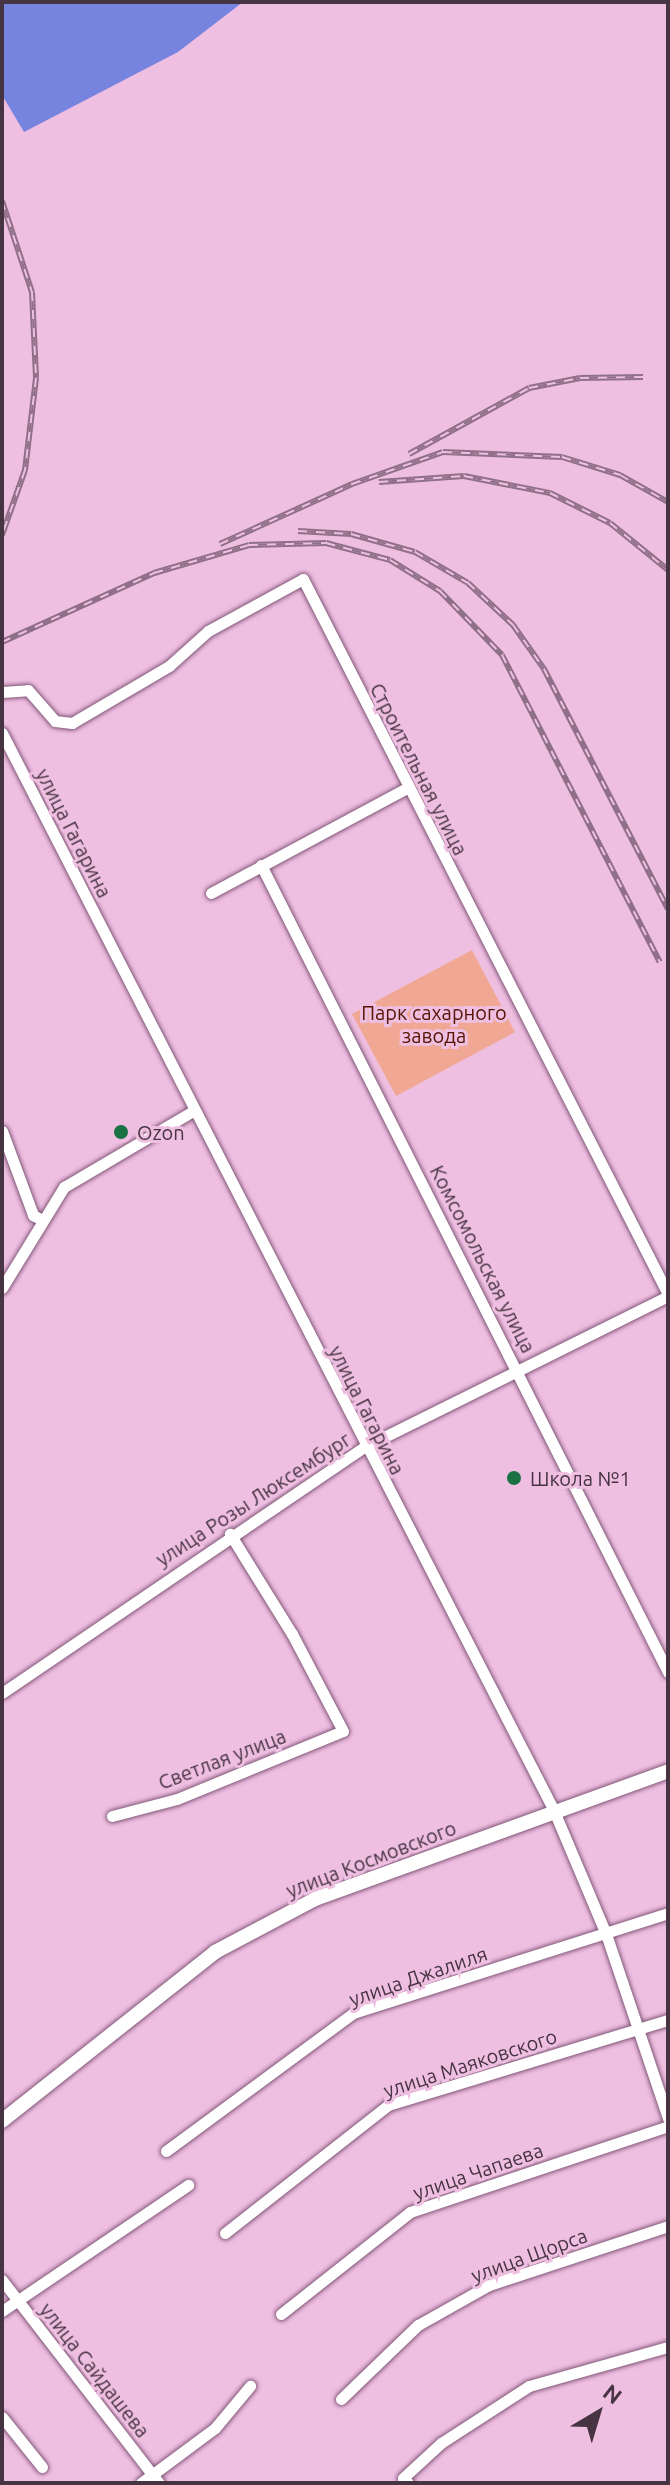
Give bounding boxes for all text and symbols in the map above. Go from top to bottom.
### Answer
street label: Строительная улица [365,679,473,859]
street label: улица Гагарина [31,764,117,902]
park label: Парк сахарного завода [361,1000,507,1047]
place label: Ozon [137,1120,185,1144]
marker: Ozon [112,1123,130,1141]
street label: Комсомольская улица [425,1161,541,1357]
street label: улица Гагарина [324,1341,410,1479]
street label: улица Розы Люксембург [151,1427,355,1571]
place label: Школа №1 [530,1466,631,1490]
marker: Школа №1 [505,1469,523,1487]
street label: Светлая улица [155,1724,289,1794]
street label: улица Космовского [283,1816,459,1902]
street label: улица Джалиля [346,1941,490,2011]
street label: улица Маяковского [380,2024,560,2102]
street label: улица Чапаева [410,2138,546,2204]
street label: улица Щорса [468,2223,590,2287]
street label: улица Сайдашева [35,2298,155,2442]
north arrow [558,2373,638,2453]
text: N [599,2379,627,2409]

